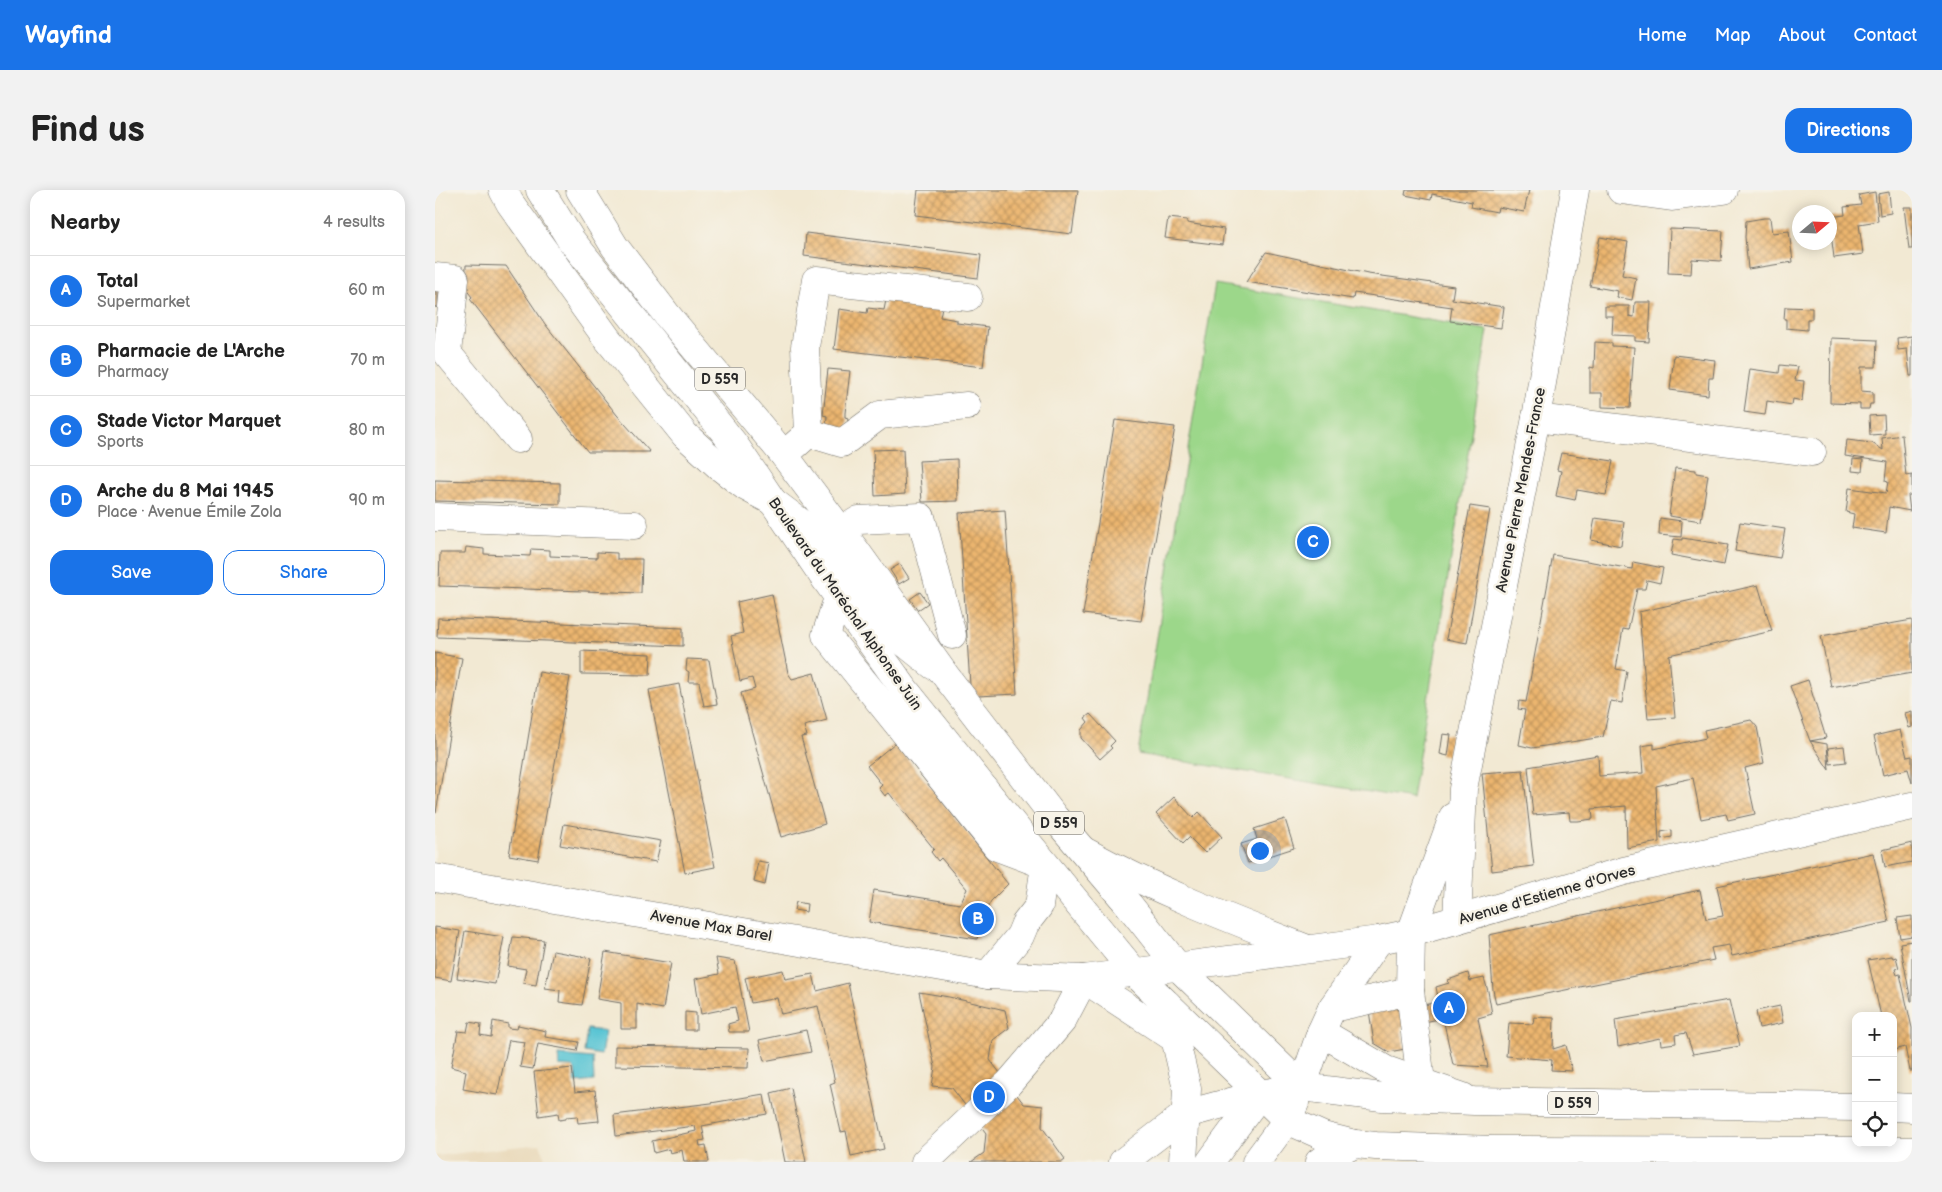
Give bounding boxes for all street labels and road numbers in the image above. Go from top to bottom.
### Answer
road number: D 559 [695,368,745,390]
street label: Avenue Pierre Mendes-France [1492,386,1550,594]
street label: Boulevard du Maréchal Alphonse Juin [764,494,926,714]
road number: D 559 [1034,812,1084,834]
street label: Avenue d'Estienne d'Orves [1457,861,1638,929]
street label: Avenue Max Barel [649,906,773,946]
road number: D 559 [1548,1091,1598,1114]

